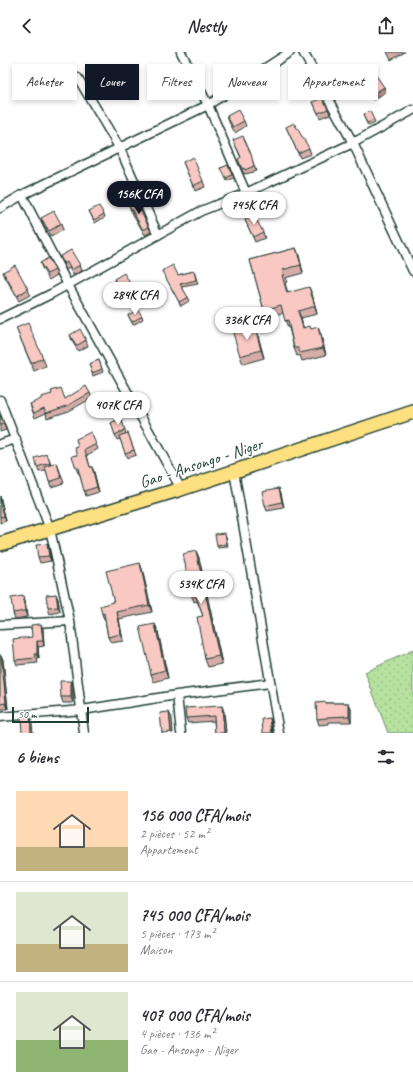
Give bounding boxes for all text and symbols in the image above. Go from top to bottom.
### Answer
icon: back [16,15,38,37]
text: Nestly [187,15,226,37]
icon: share [375,15,397,37]
chip: Acheter [12,64,77,100]
chip: Louer [85,64,139,100]
chip: Filtres [147,64,205,100]
chip: Nouveau [213,64,280,100]
chip: Appartement [288,64,378,100]
pin: 156K CFA [98,181,180,215]
text: 156K CFA [116,186,162,202]
pin: 745K CFA [213,192,295,226]
text: 745K CFA [231,197,277,213]
pin: 284K CFA [94,282,176,316]
text: 284K CFA [112,287,158,303]
pin: 336K CFA [206,307,288,341]
text: 336K CFA [224,312,270,328]
pin: 407K CFA [77,392,159,426]
text: 407K CFA [95,397,141,413]
street label: Gao - Ansongo - Niger [137,433,267,493]
pin: 534K CFA [160,571,242,605]
text: 534K CFA [178,576,224,592]
scale bar [12,705,89,724]
text: 50 m [18,707,37,721]
icon: filters [375,746,397,768]
text: 6 biens [16,747,58,768]
text: 156 000 CFA/mois [140,805,250,826]
icon: home [48,807,96,855]
text: 2 pièces · 52 m² [140,826,209,842]
text: Appartement [140,842,198,858]
text: 745 000 CFA/mois [140,905,249,926]
icon: home [48,908,96,956]
text: 5 pièces · 173 m² [140,926,215,942]
text: Maison [140,942,172,958]
text: 407 000 CFA/mois [140,1005,250,1026]
icon: home [48,1008,96,1056]
text: 4 pièces · 136 m² [140,1026,215,1042]
text: Gao - Ansongo - Niger [140,1042,238,1058]

